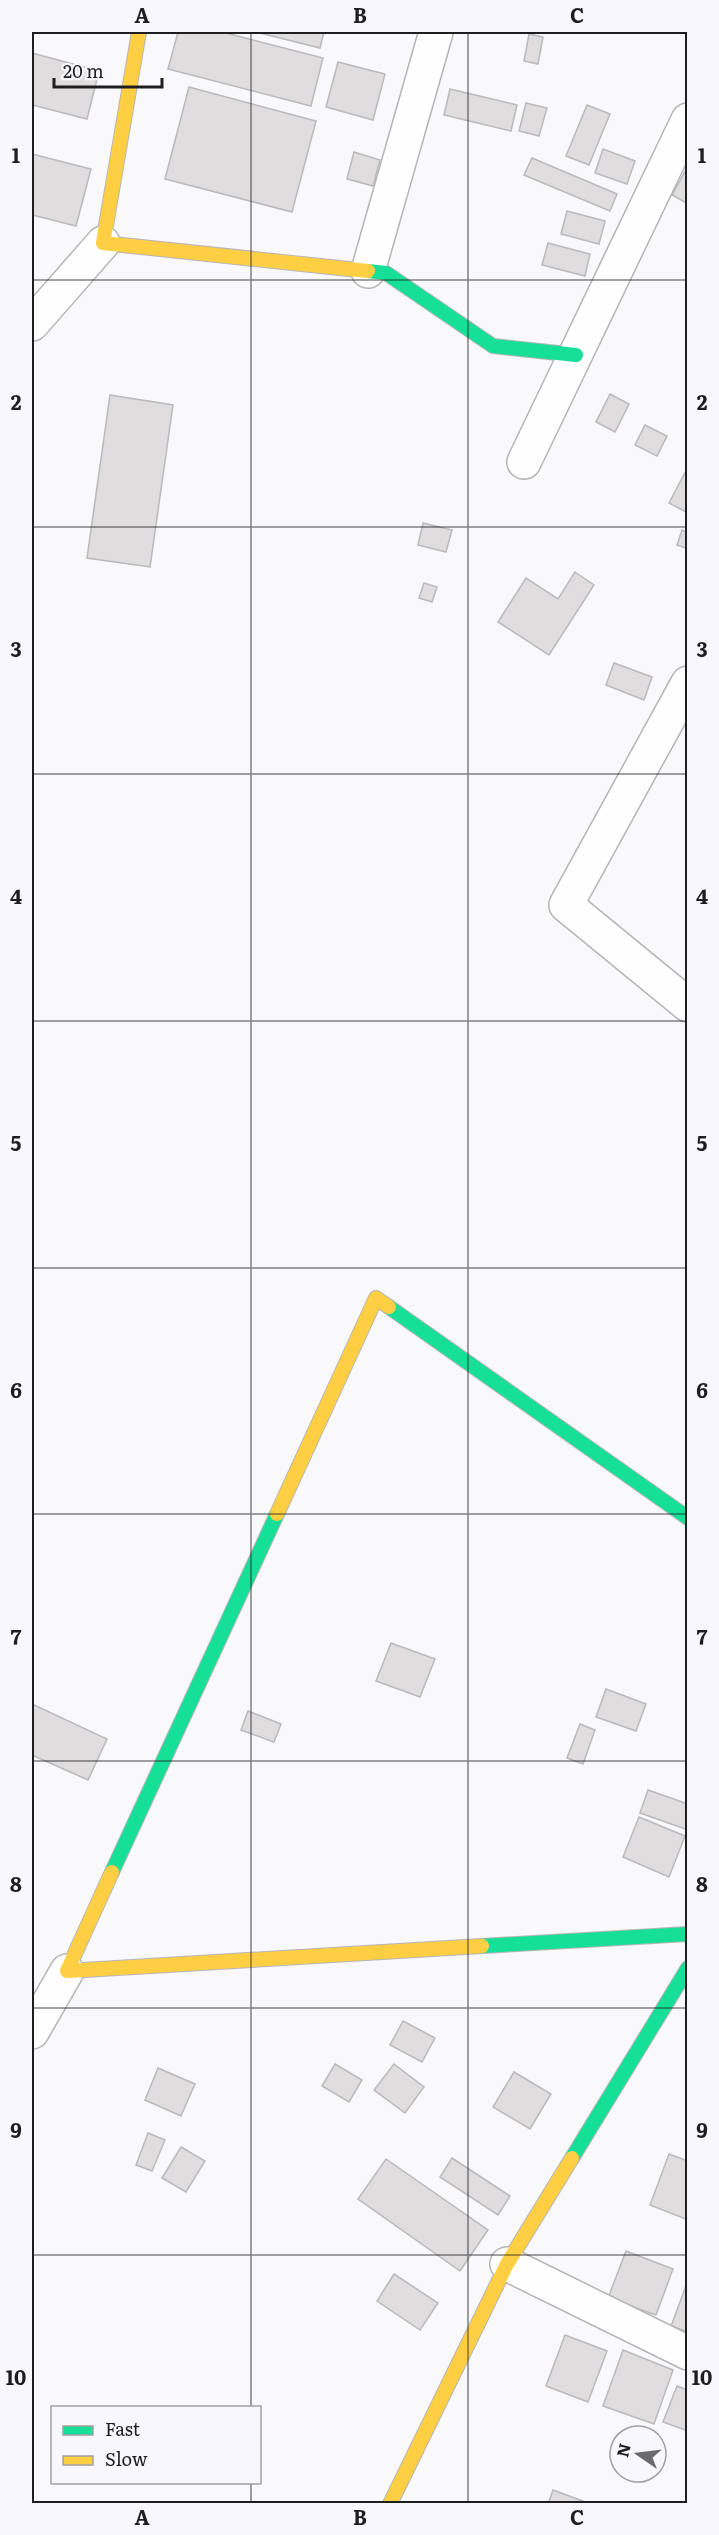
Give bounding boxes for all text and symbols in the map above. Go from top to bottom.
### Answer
text: A [134,0,150,29]
text: B [353,0,367,29]
text: C [570,0,584,29]
scale bar [54,51,162,89]
text: 20 m [63,57,104,84]
text: 1 [12,139,20,169]
text: 1 [698,139,706,169]
text: 2 [11,386,22,416]
text: 2 [697,386,708,416]
text: 3 [10,633,22,663]
text: 3 [696,633,708,663]
text: 4 [10,880,22,910]
text: 4 [696,880,708,910]
text: 5 [11,1127,22,1157]
text: 5 [697,1127,708,1157]
text: 6 [10,1374,22,1404]
text: 6 [696,1374,708,1404]
text: 7 [11,1621,22,1651]
text: 7 [697,1621,708,1651]
text: 8 [10,1868,22,1898]
text: 8 [696,1868,708,1898]
text: 9 [10,2114,22,2144]
text: 9 [696,2114,708,2144]
text: 10 [6,2361,26,2391]
text: 10 [692,2361,712,2391]
legend [51,2406,261,2484]
text: Fast [105,2415,141,2442]
north arrow [608,2424,668,2484]
text: N [609,2441,636,2460]
text: Slow [105,2445,148,2472]
text: A [134,2501,150,2531]
text: B [353,2501,367,2531]
text: C [570,2501,584,2531]

